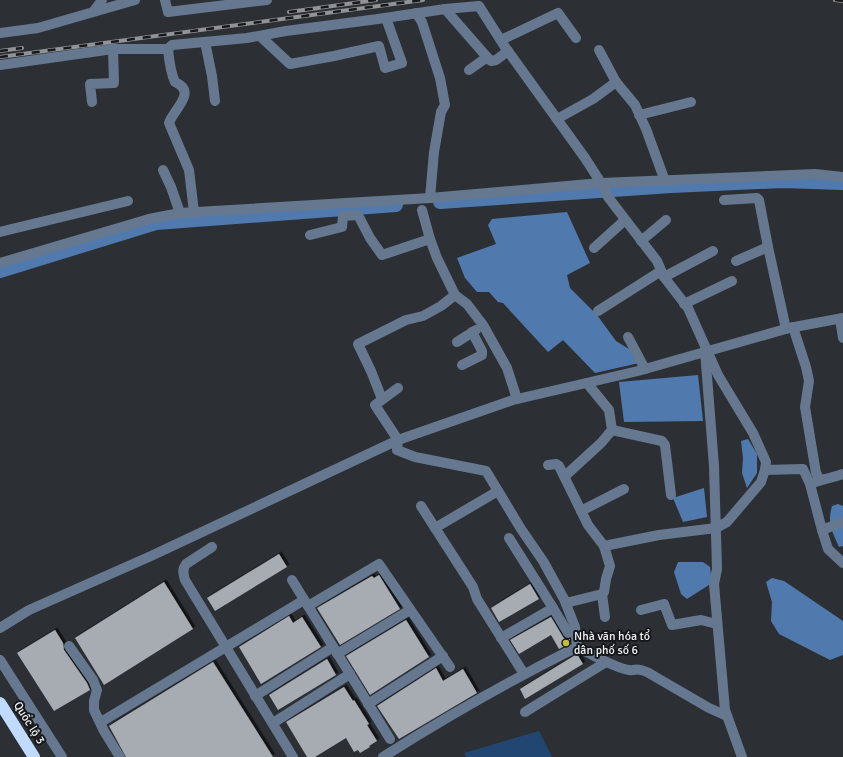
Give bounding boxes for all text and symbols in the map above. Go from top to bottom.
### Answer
place label: Nhà văn hóa tổ dân phố số 6 [574,629,650,658]
marker: Nhà văn hóa tổ dân phố số 6 [561,638,571,648]
street label: Quốc lộ 3 [10,699,48,747]

